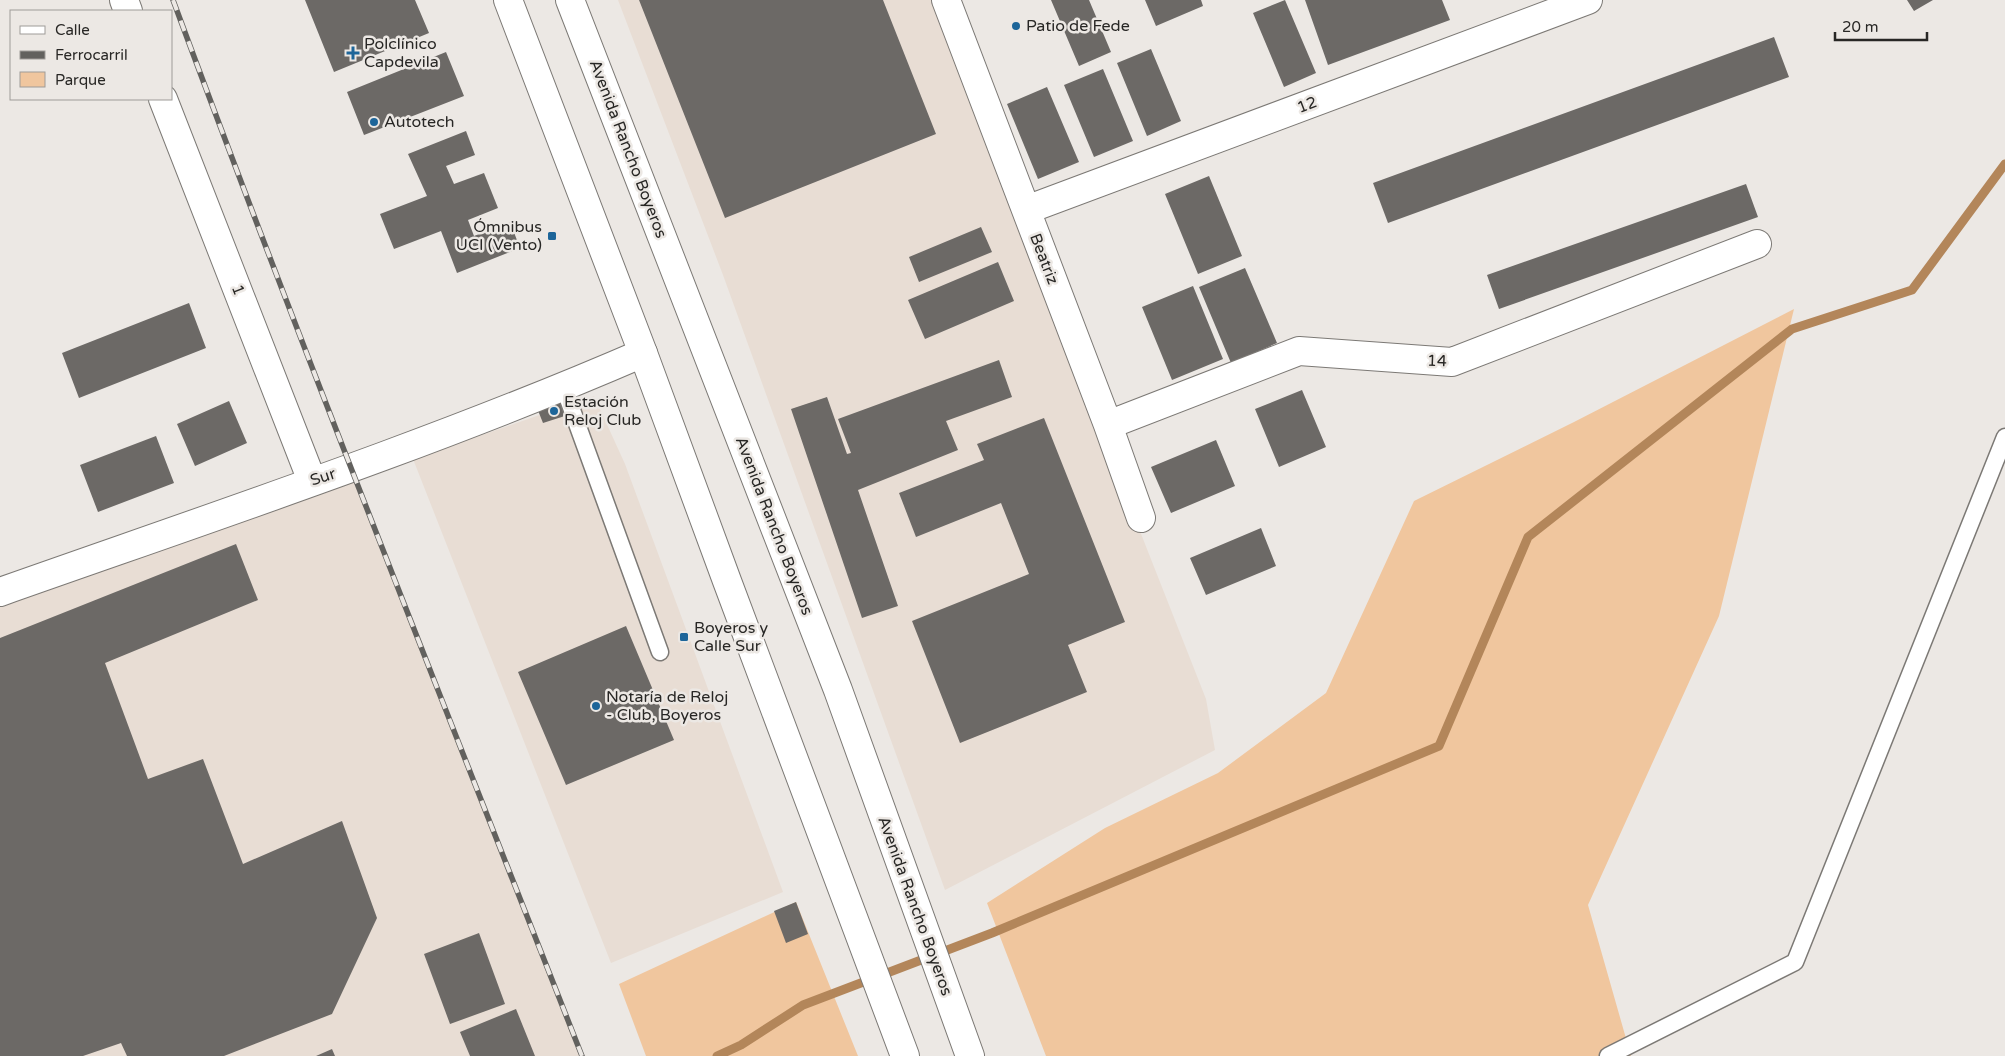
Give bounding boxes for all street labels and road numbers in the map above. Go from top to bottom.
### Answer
street label: Avenida Rancho Boyeros [585,57,671,241]
street label: 12 [1294,92,1320,118]
street label: Beatriz [1025,231,1063,287]
street label: 1 [227,282,249,298]
street label: 14 [1427,351,1447,371]
street label: Avenida Rancho Boyeros [731,434,817,618]
street label: Sur [308,463,339,490]
street label: Avenida Rancho Boyeros [873,814,957,998]

